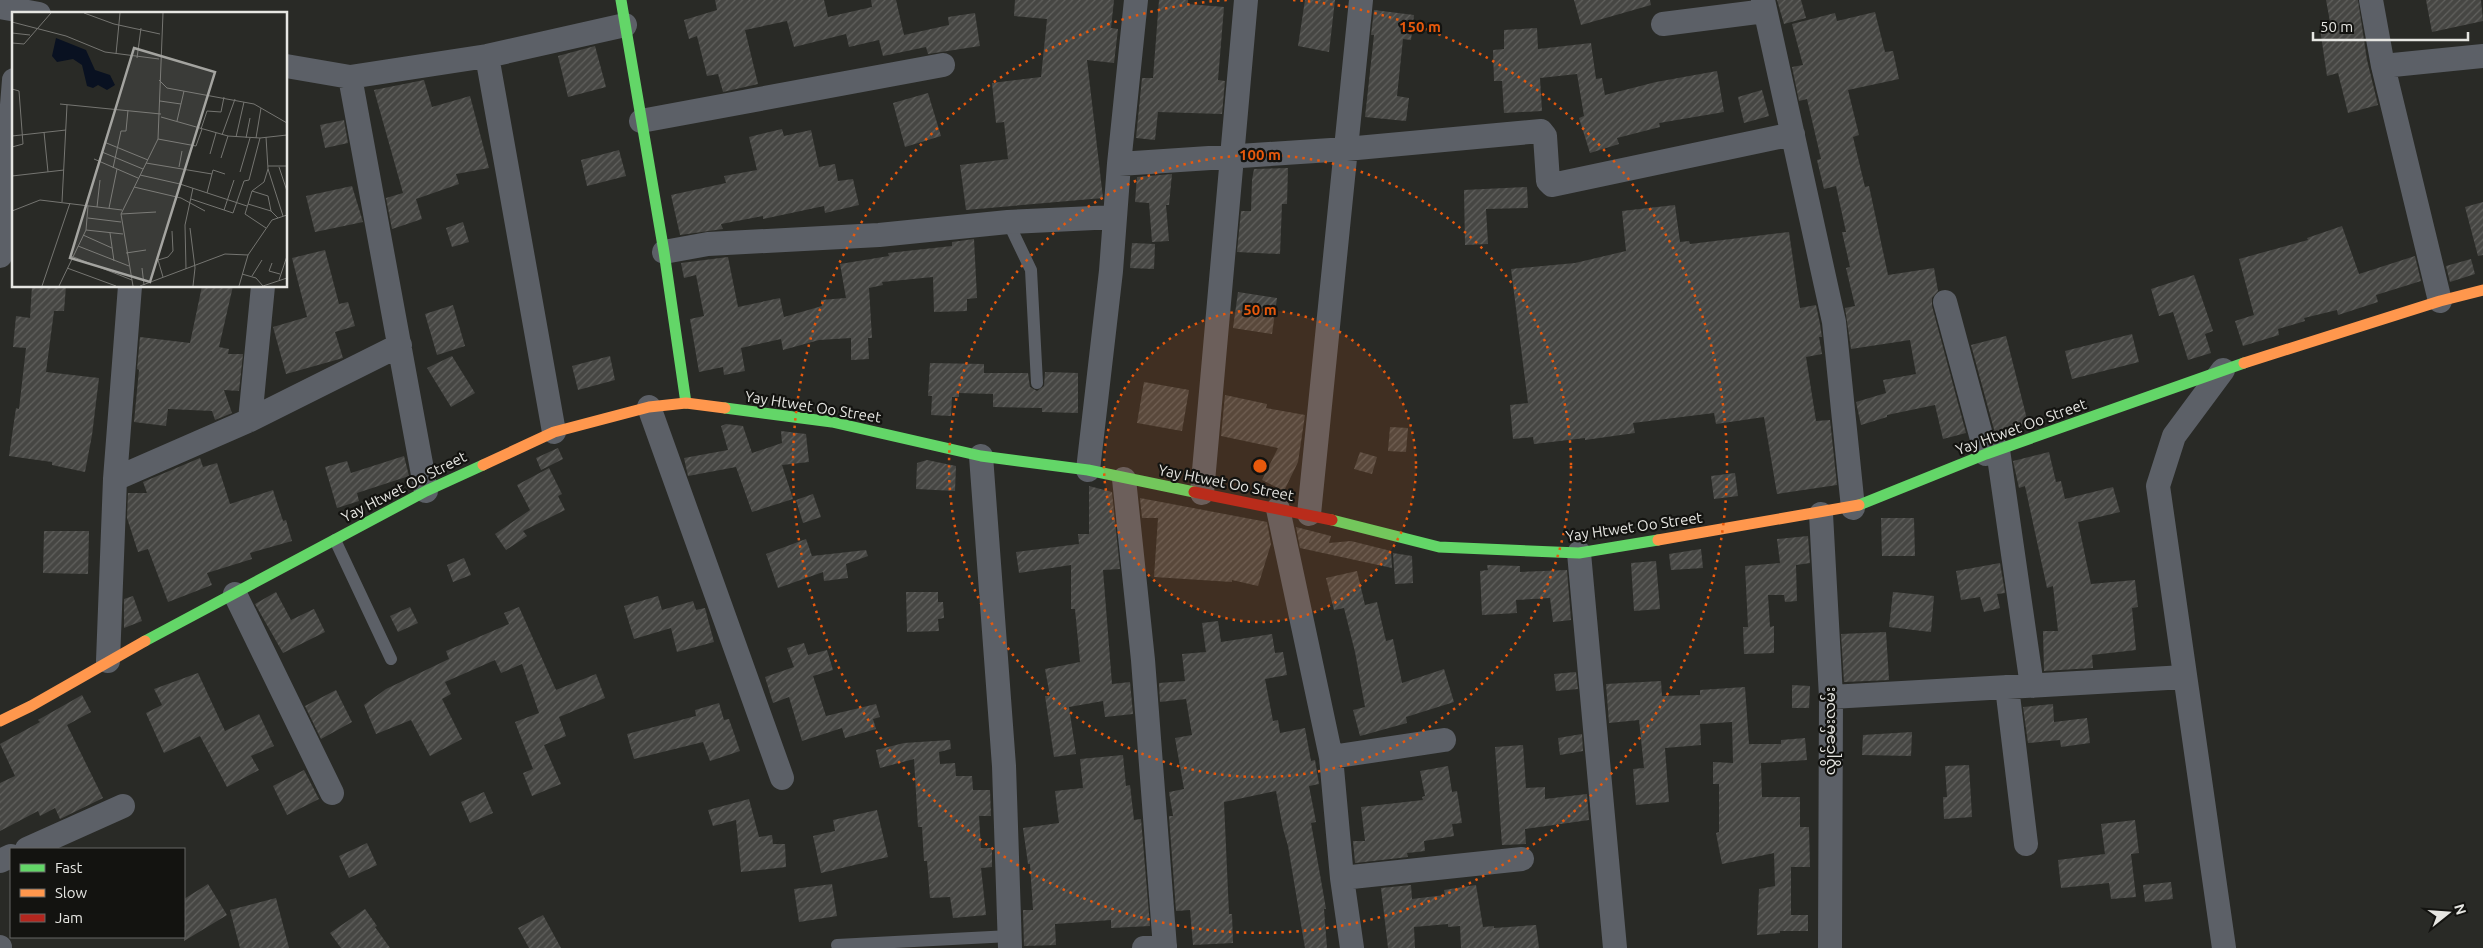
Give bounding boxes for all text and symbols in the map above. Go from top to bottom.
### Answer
scale bar [2313,10,2468,42]
inset map [12,12,288,288]
text: 150 m [1399,18,1441,35]
text: 50 m [2320,18,2353,35]
text: 100 m [1239,146,1281,163]
text: 50 m [1243,301,1277,318]
street label: Yay Htwet Oo Street [744,387,883,426]
street label: Yay Htwet Oo Street [1953,395,2089,458]
street label: Yay Htwet Oo Street [338,448,469,525]
centre of rings [1251,457,1269,475]
street label: Yay Htwet Oo Street [1157,461,1295,504]
street label: Yay Htwet Oo Street [1564,508,1703,545]
street label: လွိုင်ခမ်းလမ်း [1820,687,1842,775]
legend [10,848,185,938]
text: Fast [55,859,83,876]
text: Slow [55,884,88,901]
north arrow [2423,888,2473,938]
text: N [2451,902,2470,917]
text: Jam [55,909,83,926]

